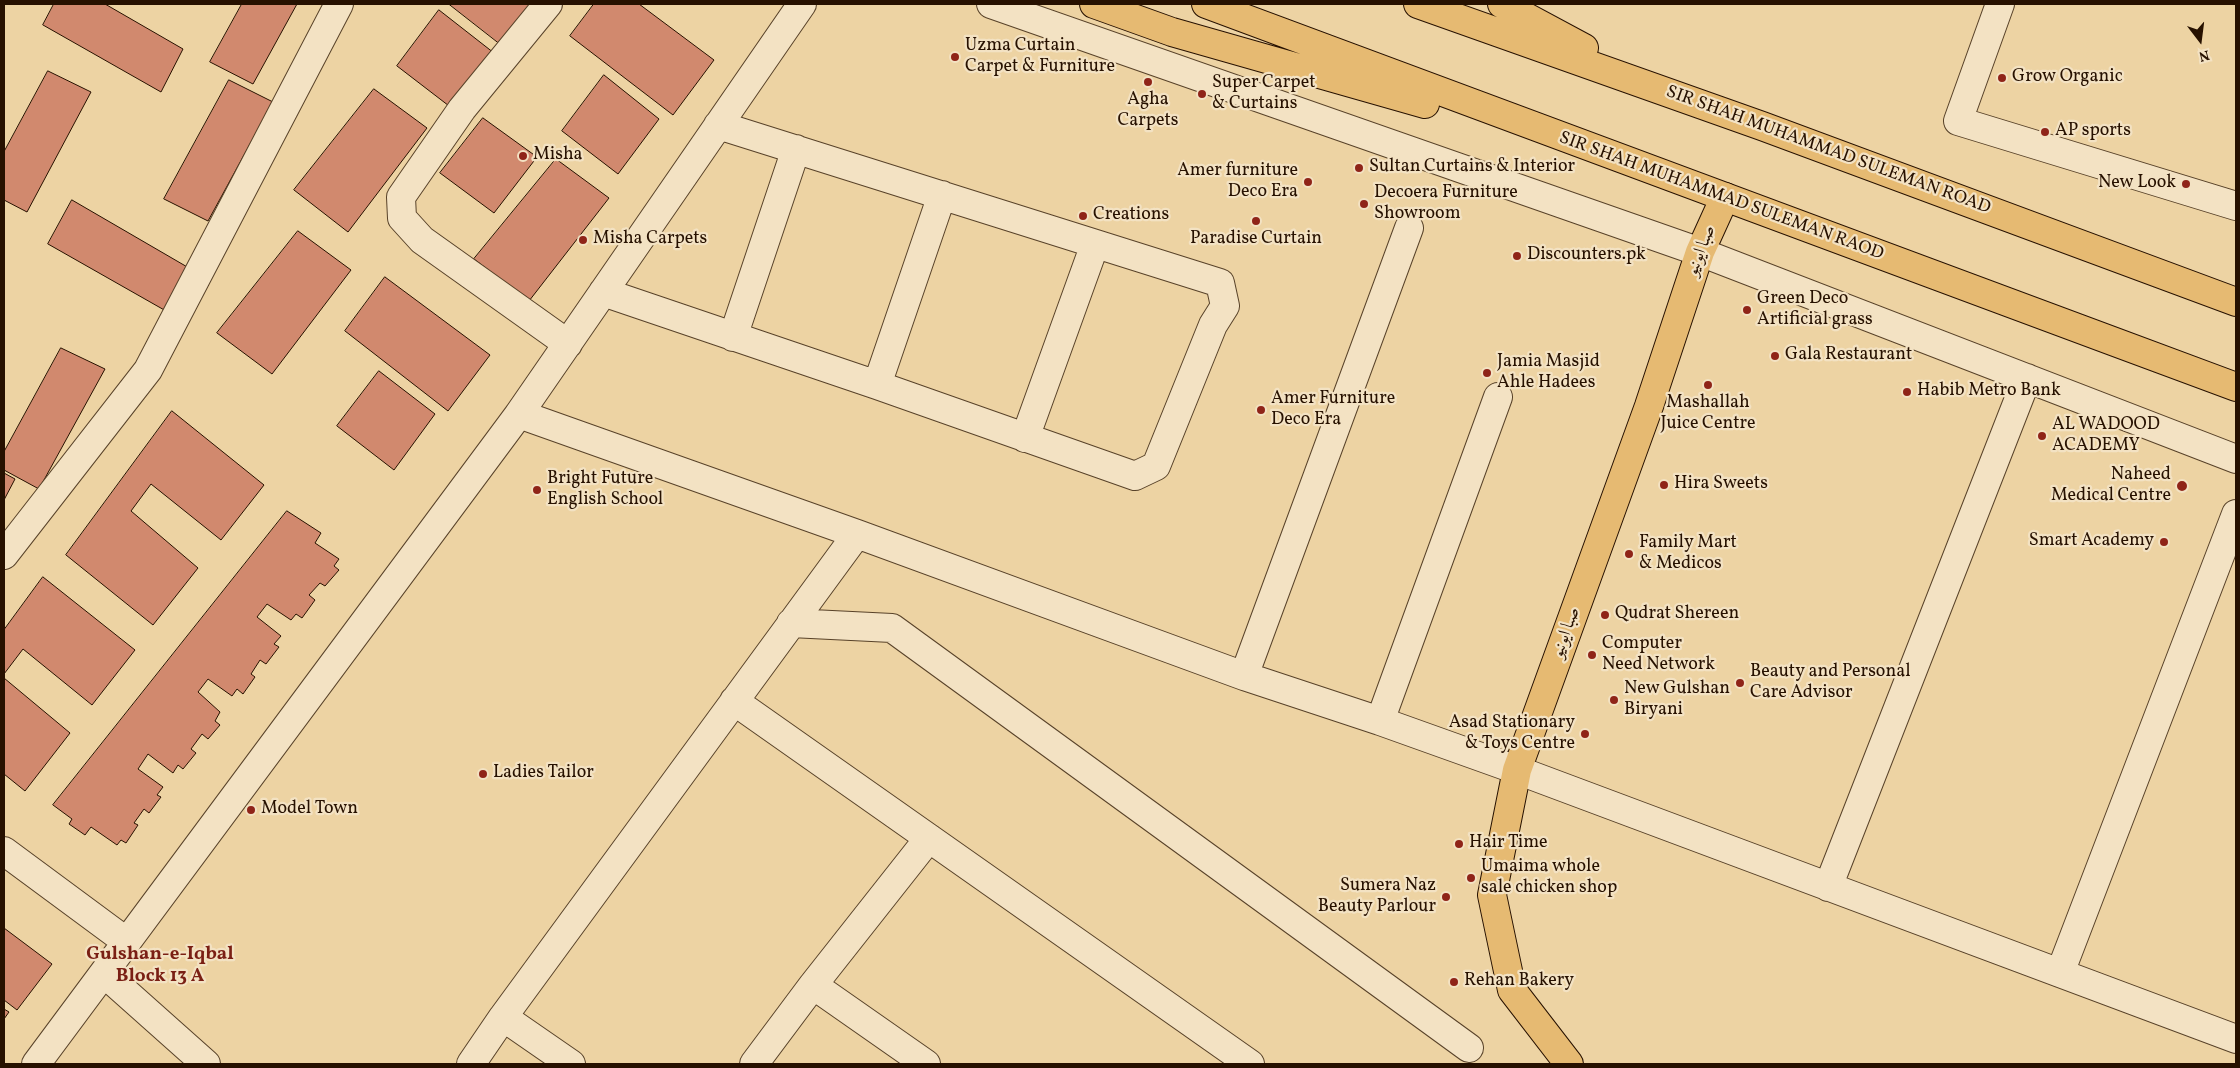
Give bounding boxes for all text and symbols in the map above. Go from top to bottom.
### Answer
north arrow [2175,15,2225,65]
place label: Uzma Curtain Carpet & Furniture [965,36,1115,78]
text: N [2197,44,2211,65]
marker: Uzma Curtain Carpet & Furniture [949,51,961,63]
place label: Grow Organic [2012,67,2123,89]
marker: Grow Organic [1996,72,2008,84]
place label: Super Carpet & Curtains [1212,73,1315,116]
marker: Agha Carpets [1142,76,1154,88]
street label: SIR SHAH MUHAMMAD SULEMAN ROAD [1663,82,1993,220]
marker: Super Carpet & Curtains [1196,88,1208,100]
place label: Agha Carpets [1117,90,1179,132]
place label: AP sports [2055,121,2131,143]
marker: AP sports [2039,126,2051,138]
street label: SIR SHAH MUHAMMAD SULEMAN RAOD [1556,128,1886,266]
place label: Misha [533,145,583,167]
marker: Misha [517,150,529,162]
place label: Sultan Curtains & Interior [1369,157,1575,179]
place label: Amer furniture Deco Era [1177,161,1298,203]
marker: Sultan Curtains & Interior [1353,162,1365,174]
place label: New Look [2098,173,2176,195]
marker: Amer furniture Deco Era [1302,176,1314,188]
marker: New Look [2180,178,2192,190]
place label: Decoera Furniture Showroom [1374,183,1518,225]
marker: Decoera Furniture Showroom [1358,198,1370,210]
place label: Creations [1093,205,1169,227]
marker: Creations [1077,210,1089,222]
marker: Paradise Curtain [1250,215,1262,227]
street label: صبا ایونیو [1683,223,1721,279]
place label: Misha Carpets [593,229,707,251]
place label: Paradise Curtain [1190,229,1322,251]
marker: Misha Carpets [577,234,589,246]
place label: Discounters.pk [1527,245,1646,267]
marker: Discounters.pk [1511,250,1523,262]
place label: Green Deco Artificial grass [1757,289,1873,332]
marker: Green Deco Artificial grass [1741,304,1753,316]
place label: Gala Restaurant [1785,345,1912,367]
marker: Gala Restaurant [1769,350,1781,362]
place label: Jamia Masjid Ahle Hadees [1497,352,1600,394]
marker: Jamia Masjid Ahle Hadees [1481,367,1493,379]
marker: Mashallah Juice Centre [1702,379,1714,391]
place label: Habib Metro Bank [1917,381,2061,403]
marker: Habib Metro Bank [1901,386,1913,398]
place label: Amer Furniture Deco Era [1271,389,1395,432]
place label: Mashallah Juice Centre [1660,393,1756,436]
marker: Amer Furniture Deco Era [1255,404,1267,416]
place label: AL WADOOD ACADEMY [2052,415,2160,458]
marker: AL WADOOD ACADEMY [2036,430,2048,442]
place label: Naheed Medical Centre [2051,465,2171,508]
place label: Bright Future English School [547,469,663,512]
place label: Hira Sweets [1674,474,1768,496]
marker: Hira Sweets [1658,479,1670,491]
marker: Naheed Medical Centre [2175,479,2189,493]
marker: Bright Future English School [531,484,543,496]
place label: Smart Academy [2029,531,2154,553]
place label: Family Mart & Medicos [1639,533,1737,576]
marker: Smart Academy [2158,536,2170,548]
marker: Family Mart & Medicos [1623,548,1635,560]
place label: Qudrat Shereen [1615,604,1739,626]
street label: صبا ایونیو [1548,605,1586,661]
marker: Qudrat Shereen [1599,609,1611,621]
place label: Computer Need Network [1602,634,1715,676]
marker: Computer Need Network [1586,649,1598,661]
place label: Beauty and Personal Care Advisor [1750,662,1911,704]
marker: Beauty and Personal Care Advisor [1734,677,1746,689]
place label: New Gulshan Biryani [1624,679,1730,722]
marker: New Gulshan Biryani [1608,694,1620,706]
place label: Asad Stationary & Toys Centre [1449,713,1575,756]
marker: Asad Stationary & Toys Centre [1579,728,1591,740]
place label: Ladies Tailor [493,763,594,785]
marker: Ladies Tailor [477,768,489,780]
place label: Model Town [261,799,358,821]
marker: Model Town [245,804,257,816]
place label: Hair Time [1469,833,1548,855]
marker: Hair Time [1453,838,1465,850]
place label: Umaima whole sale chicken shop [1481,857,1617,900]
marker: Umaima whole sale chicken shop [1465,872,1477,884]
place label: Sumera Naz Beauty Parlour [1318,876,1436,919]
marker: Sumera Naz Beauty Parlour [1440,891,1452,903]
district label: Gulshan-e-Iqbal Block 13 A [86,945,234,989]
place label: Rehan Bakery [1464,971,1574,993]
marker: Rehan Bakery [1448,976,1460,988]

